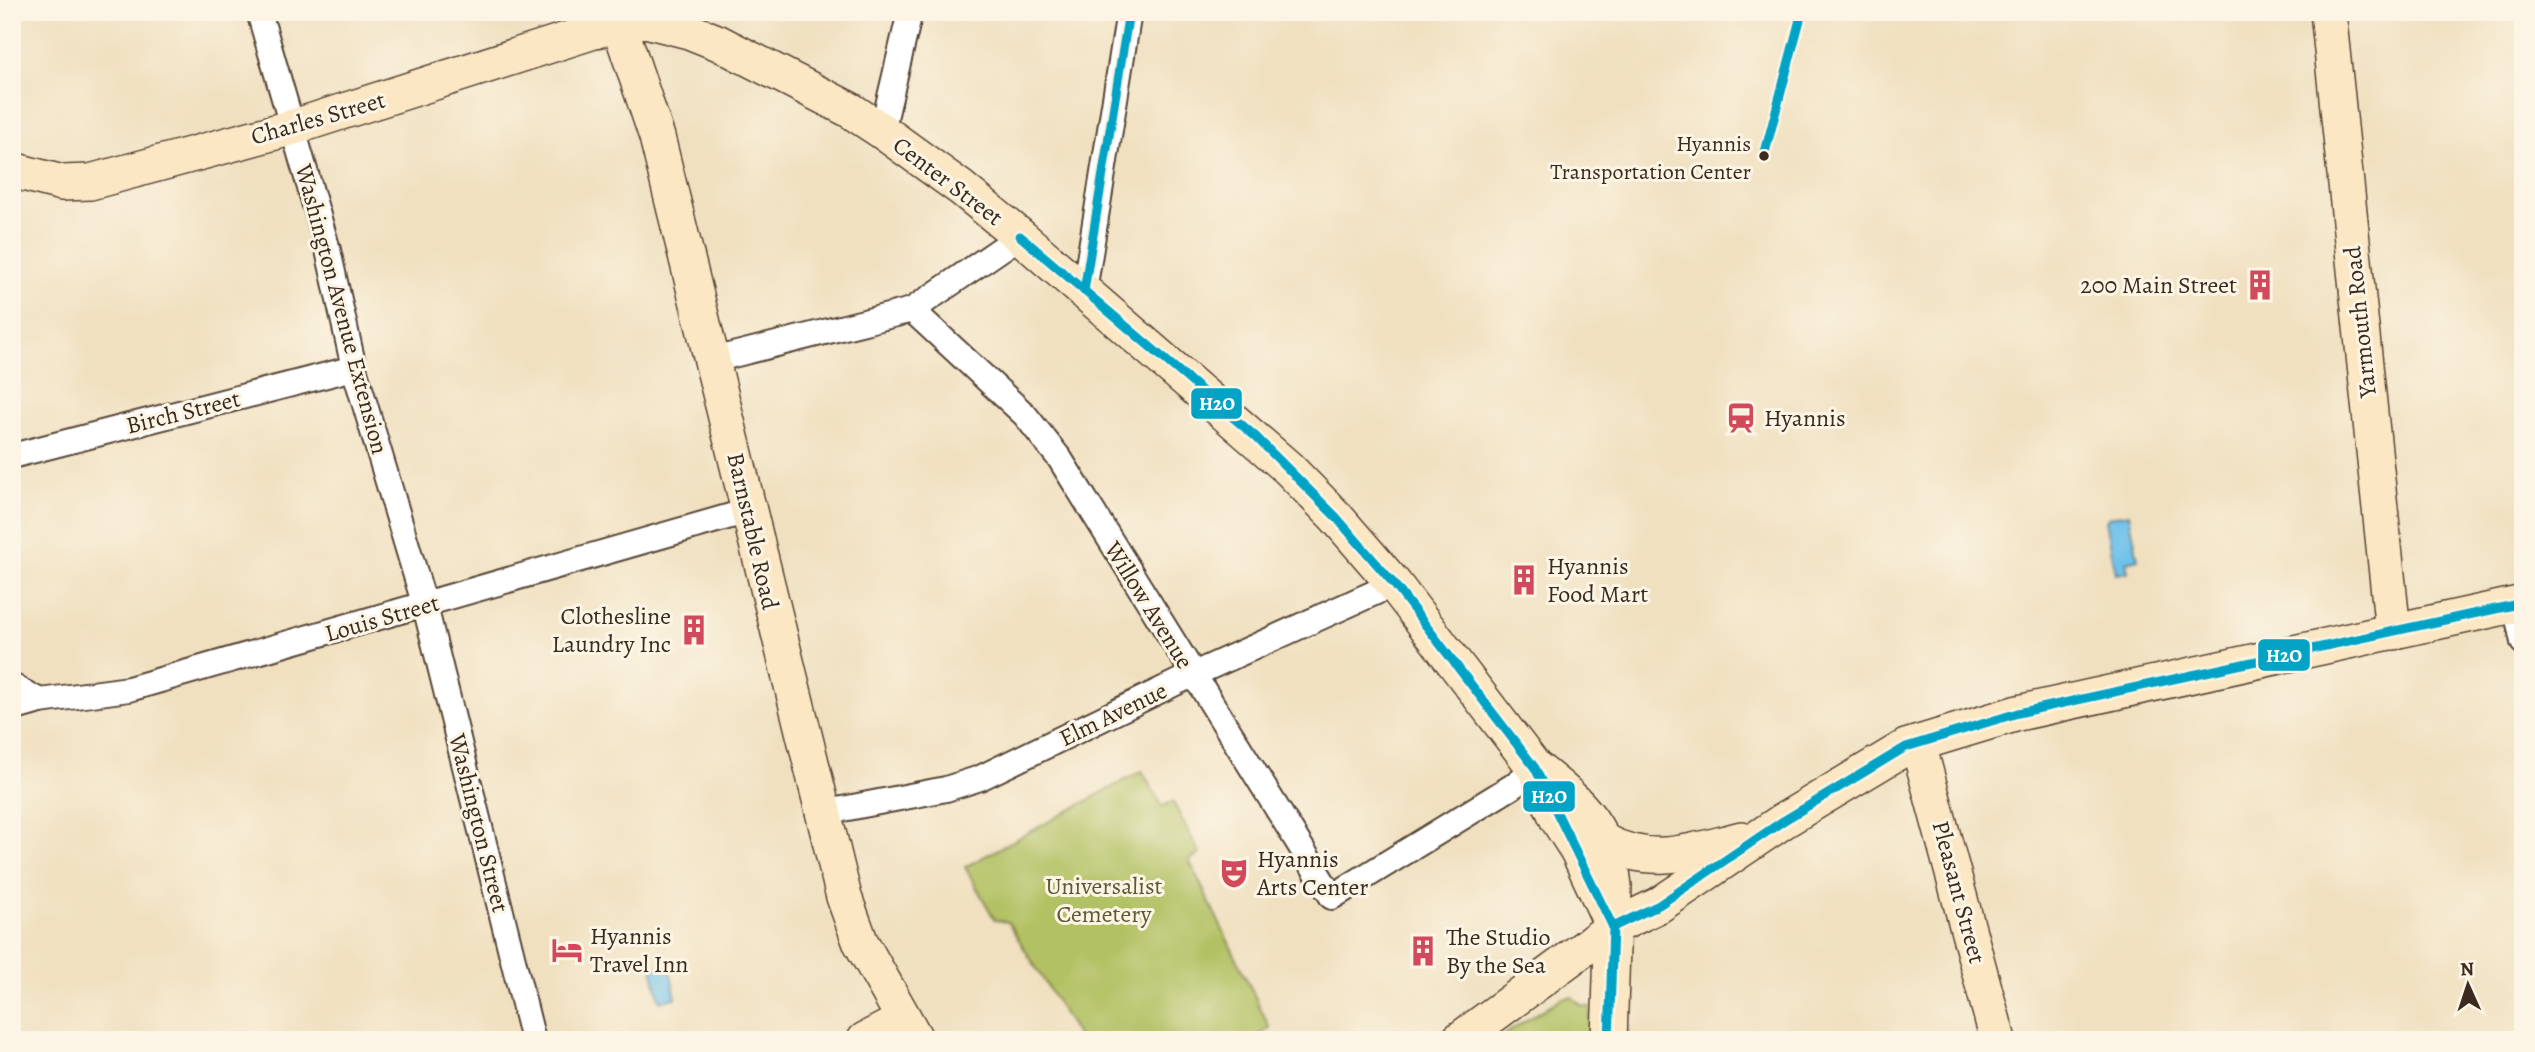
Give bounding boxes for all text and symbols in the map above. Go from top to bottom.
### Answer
street label: Charles Street [247,84,389,152]
street label: Center Street [886,129,1010,233]
place label: Hyannis Transportation Center [1550,129,1751,187]
marker: Hyannis Transportation Center [1757,149,1771,163]
street label: Washington Avenue Extension [288,160,396,458]
street label: Yarmouth Road [2336,245,2384,400]
building icon: 200 Main Street [2243,268,2277,302]
place label: 200 Main Street [2080,269,2237,301]
street label: Birch Street [123,382,243,442]
line badge: H2O [1190,387,1243,420]
text: H2O [1199,391,1235,417]
station icon: Hyannis [1724,401,1758,435]
place label: Hyannis [1764,402,1846,434]
street label: Barnstable Road [719,449,787,613]
street label: Willow Avenue [1097,534,1201,675]
place label: Hyannis Food Mart [1547,550,1648,610]
building icon: Hyannis Food Mart [1507,563,1541,597]
street label: Louis Street [321,586,443,650]
place label: Clothesline Laundry Inc [552,600,671,660]
building icon: Clothesline Laundry Inc [677,613,711,647]
line badge: H2O [2257,638,2311,672]
text: H2O [2266,643,2302,669]
street label: Elm Avenue [1054,674,1172,754]
street label: Washington Street [441,729,517,916]
line badge: H2O [1522,780,1576,813]
text: H2O [1531,784,1567,810]
street label: Pleasant Street [1925,817,1993,967]
place label: Hyannis Arts Center [1256,843,1368,903]
theatre icon: Hyannis Arts Center [1217,856,1251,890]
park label: Universalist Cemetery [1045,870,1163,930]
place label: Hyannis Travel Inn [590,920,688,980]
place label: The Studio By the Sea [1446,921,1551,981]
hotel icon: Hyannis Travel Inn [550,933,584,967]
building icon: The Studio By the Sea [1406,934,1440,968]
north arrow [2434,950,2504,1020]
text: N [2460,956,2475,982]

